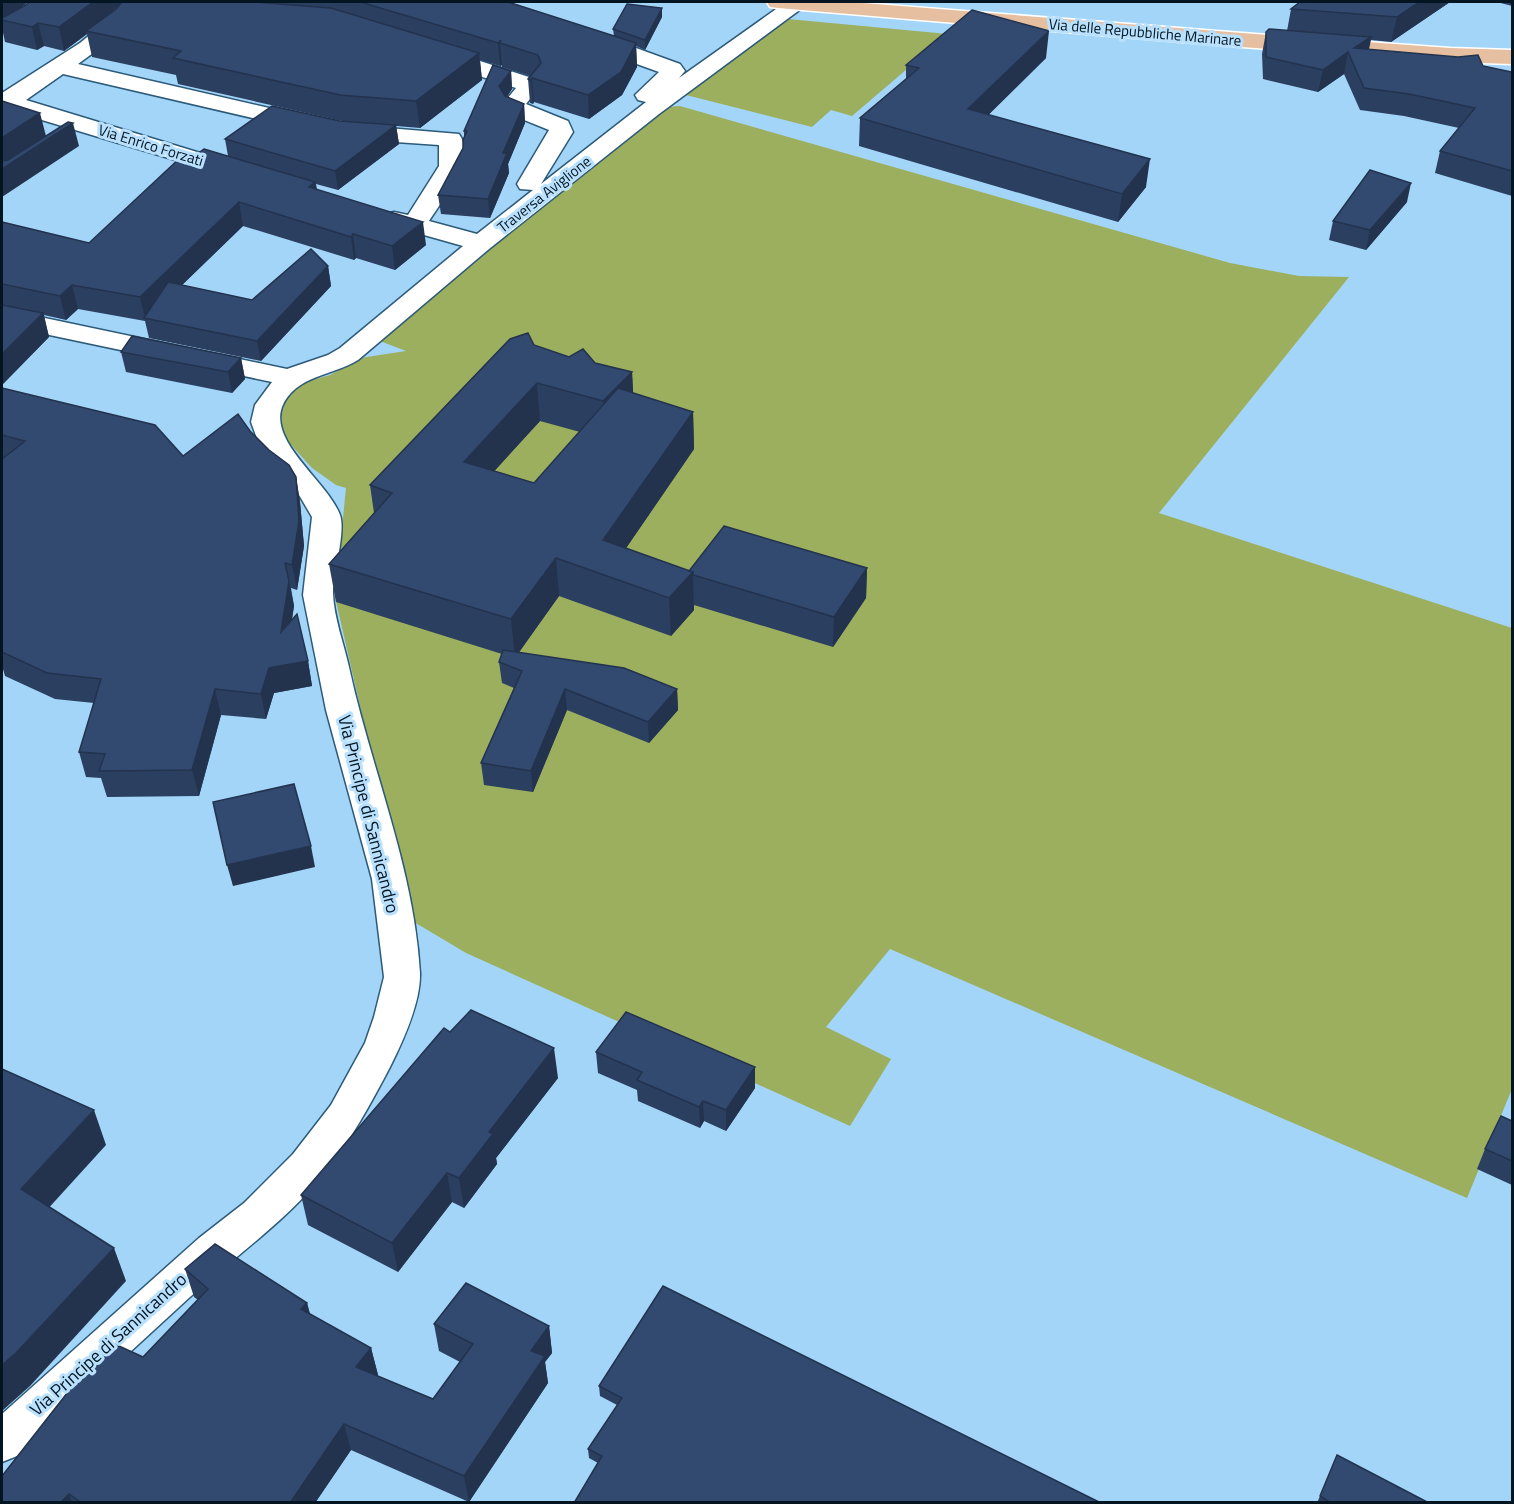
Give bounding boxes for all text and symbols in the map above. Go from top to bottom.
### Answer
street label: Via delle Repubbliche Marinare [1048,12,1242,52]
street label: Via Enrico Forzati [96,118,206,172]
street label: Traversa Aviglione [492,150,596,238]
street label: Via Principe di Sannicandro [331,712,407,916]
street label: Via Principe di Sannicandro [23,1266,193,1422]

